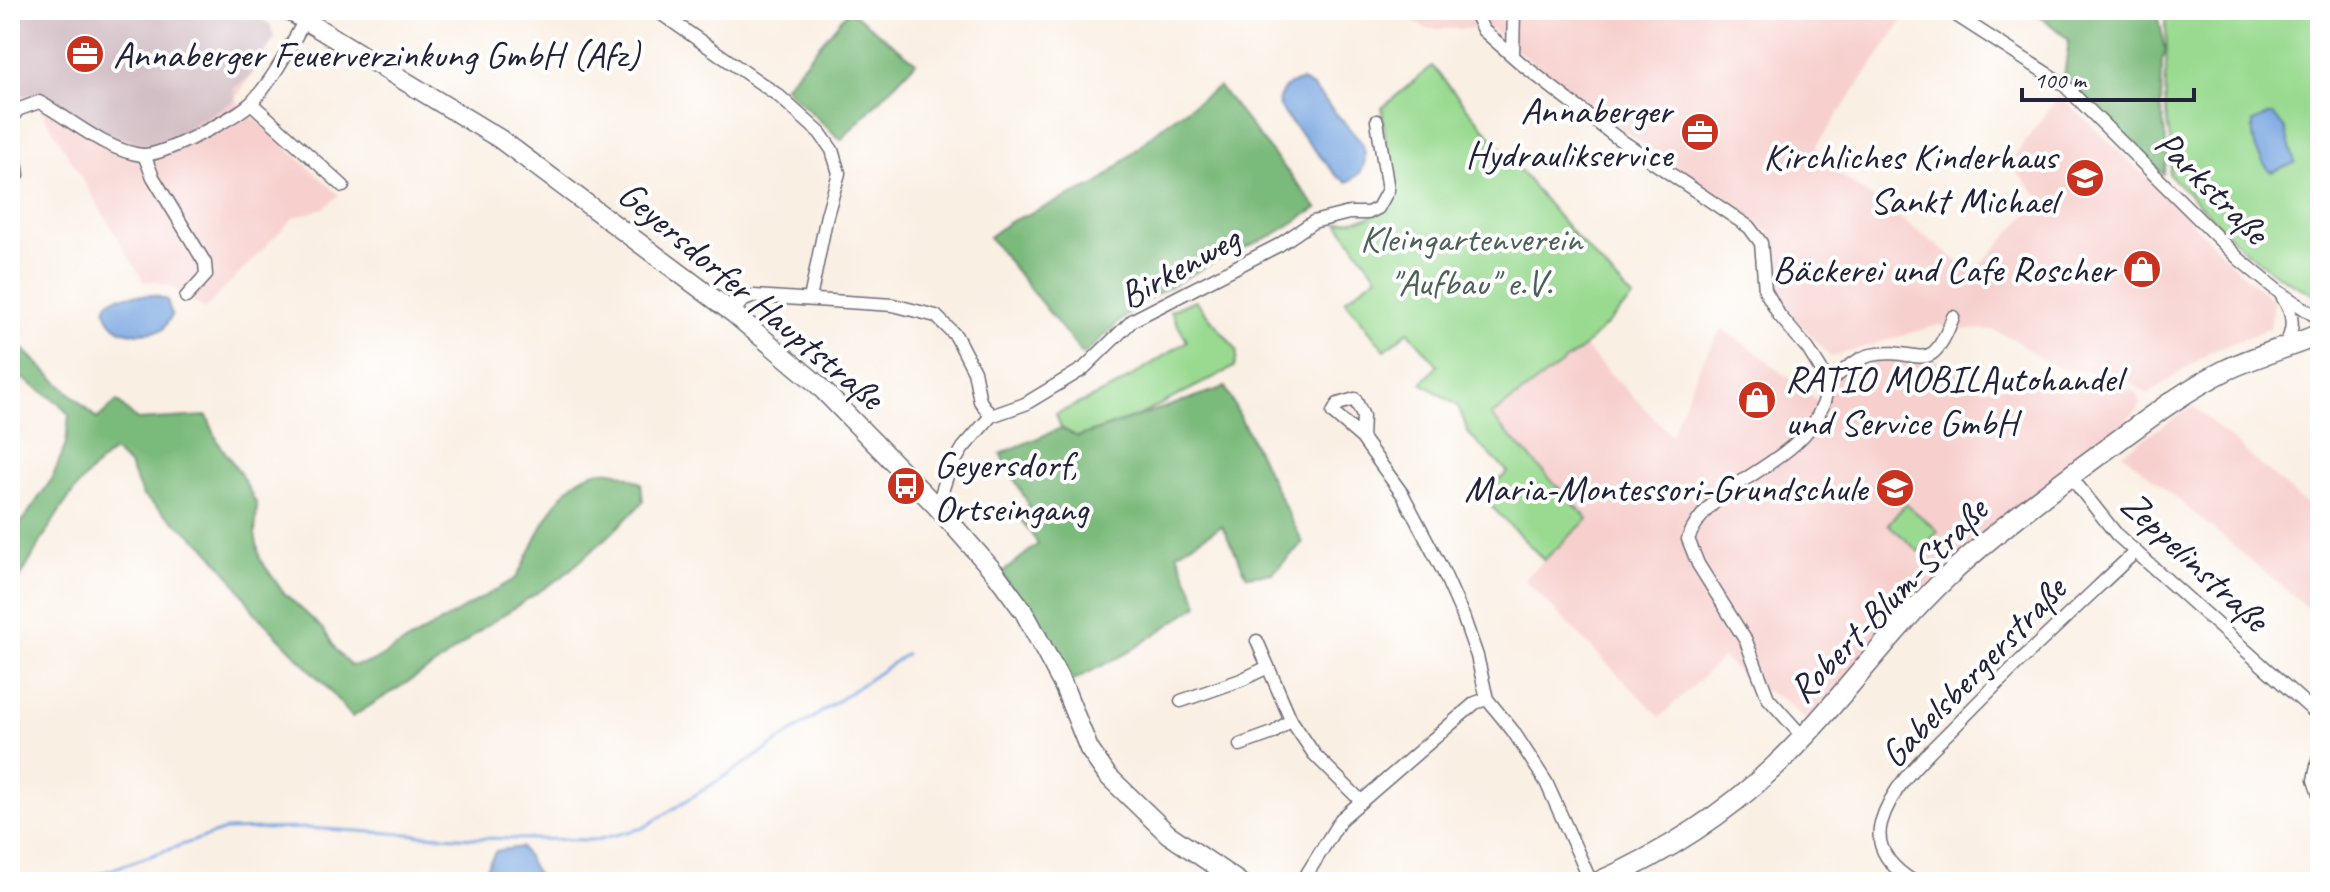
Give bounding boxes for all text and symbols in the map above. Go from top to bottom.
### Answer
place label: Annaberger Feuerverzinkung GmbH (Afz) [113,31,642,78]
office icon: Annaberger Feuerverzinkung GmbH (Afz) [64,33,106,75]
scale bar [2022,52,2194,102]
text: 100 m [2034,65,2088,95]
place label: Annaberger Hydraulikservice [1465,87,1675,178]
office icon: Annaberger Hydraulikservice [1679,111,1721,153]
street label: Parkstraße [2145,120,2281,256]
place label: Kirchliches Kinderhaus Sankt Michael [1763,133,2064,224]
school or university icon: Kirchliches Kinderhaus Sankt Michael [2064,157,2106,199]
street label: Geyersdorfer Hauptstraße [609,170,895,421]
street label: Birkenweg [1111,214,1249,319]
park label: Kleingartenverein "Aufbau" e.V. [1360,215,1584,306]
place label: Bäckerei und Cafe Roscher [1773,246,2118,293]
shop icon: Bäckerei und Cafe Roscher [2121,248,2163,290]
place label: RATIO MOBILAutohandel und Service GmbH [1785,355,2128,446]
shop icon: RATIO MOBILAutohandel und Service GmbH [1736,379,1778,421]
place label: Geyersdorf, Ortseingang [934,441,1090,532]
bus stop icon: Geyersdorf, Ortseingang [885,465,927,507]
place label: Maria-Montessori-Grundschule [1464,465,1870,512]
school or university icon: Maria-Montessori-Grundschule [1874,467,1916,509]
street label: Zeppelinstraße [2111,481,2281,643]
street label: Robert-Blum-Straße [1778,486,1999,712]
street label: Gabelsbergerstraße [1870,565,2078,777]

